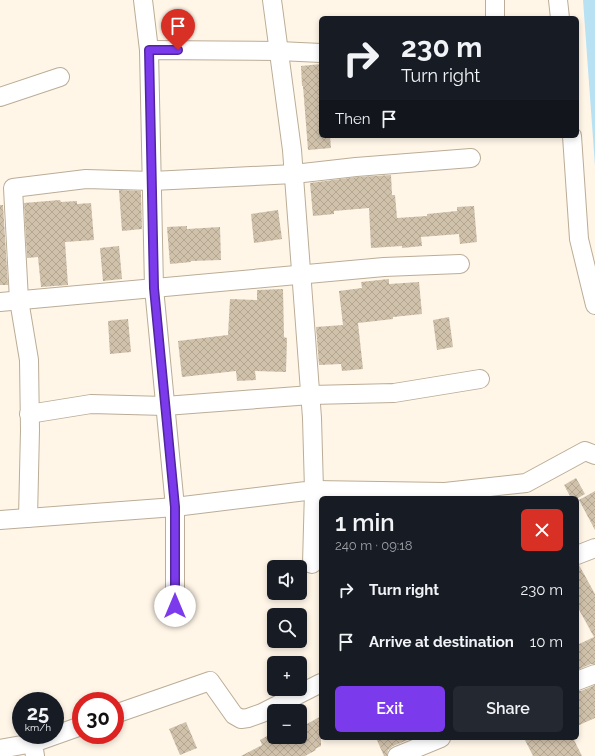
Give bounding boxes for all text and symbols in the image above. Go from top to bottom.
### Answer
pin [161,9,195,50]
icon: arrive [167,15,189,37]
text: 230 m [401,31,482,64]
icon: right [335,32,387,84]
text: Turn right [401,65,480,86]
icon: arrive [378,108,400,130]
text: Then [335,110,370,128]
text: 1 min [335,508,395,537]
button: close [521,509,563,551]
text: 240 m · 09:18 [335,538,412,553]
map controls [267,560,307,744]
button: sound [267,560,307,600]
icon: right [335,579,357,601]
text: Turn right [369,581,439,599]
text: 230 m [520,581,563,599]
position arrow [154,585,196,627]
button: search [267,608,307,648]
icon: arrive [335,631,357,653]
text: Arrive at destination [369,633,514,651]
text: 10 m [530,633,563,651]
button: + [267,656,307,696]
button: Exit [335,686,445,732]
button: Share [453,686,563,732]
speed limit sign: 30 [72,692,124,744]
text: 25 [27,701,49,725]
button: − [267,704,307,744]
text: km/h [25,722,51,733]

